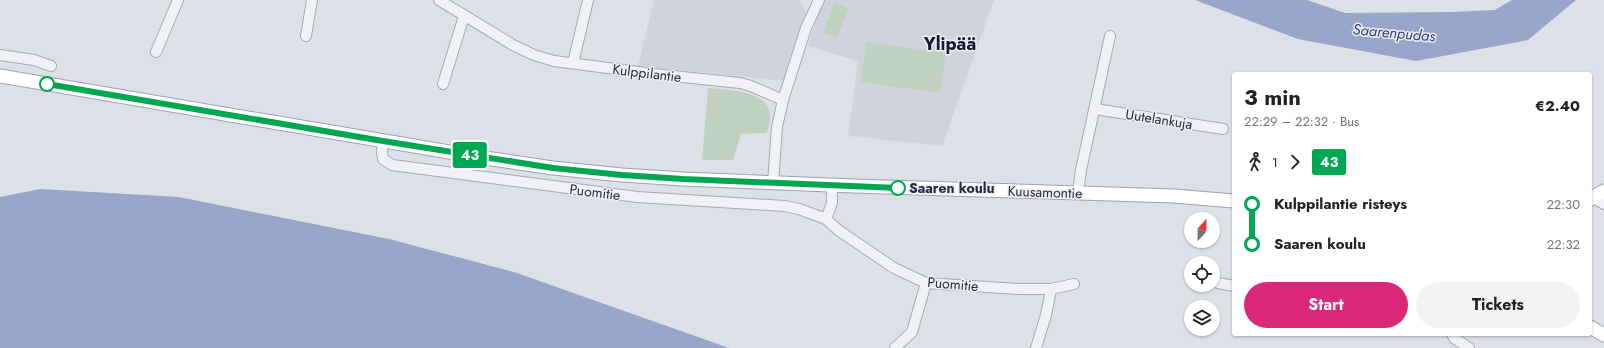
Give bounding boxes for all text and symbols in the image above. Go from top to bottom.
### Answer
water label: Saarenpudas [1352,18,1436,48]
district label: Ylipää [923,31,976,57]
street label: Kulppilantie [611,59,683,87]
unlabelled marker [39,76,55,92]
text: 3 min [1244,81,1301,113]
text: €2.40 [1535,95,1580,117]
street label: Uutelankuja [1124,104,1194,134]
text: 22:29 – 22:32 · Bus [1244,112,1359,131]
line badge: 43 [452,142,488,168]
text: 43 [461,145,479,165]
icon: walk [1244,151,1266,173]
icon: forward [1284,151,1306,173]
text: 43 [1320,152,1338,172]
text: 1 [1272,153,1278,172]
place label: Saaren koulu [909,178,995,198]
street label: Puomitie [568,179,622,205]
marker: Saaren koulu [890,180,906,196]
street label: Kuusamontie [1007,181,1083,203]
text: Kulppilantie risteys [1274,193,1407,215]
text: 22:30 [1546,195,1580,214]
north arrow [1184,212,1220,248]
map controls [1184,212,1220,336]
text: Saaren koulu [1274,233,1366,255]
text: 22:32 [1547,235,1580,254]
button: locate [1184,256,1220,292]
street label: Puomitie [927,272,979,296]
button: Start [1244,282,1408,328]
button: Tickets [1416,282,1580,328]
button: layers [1184,300,1220,336]

